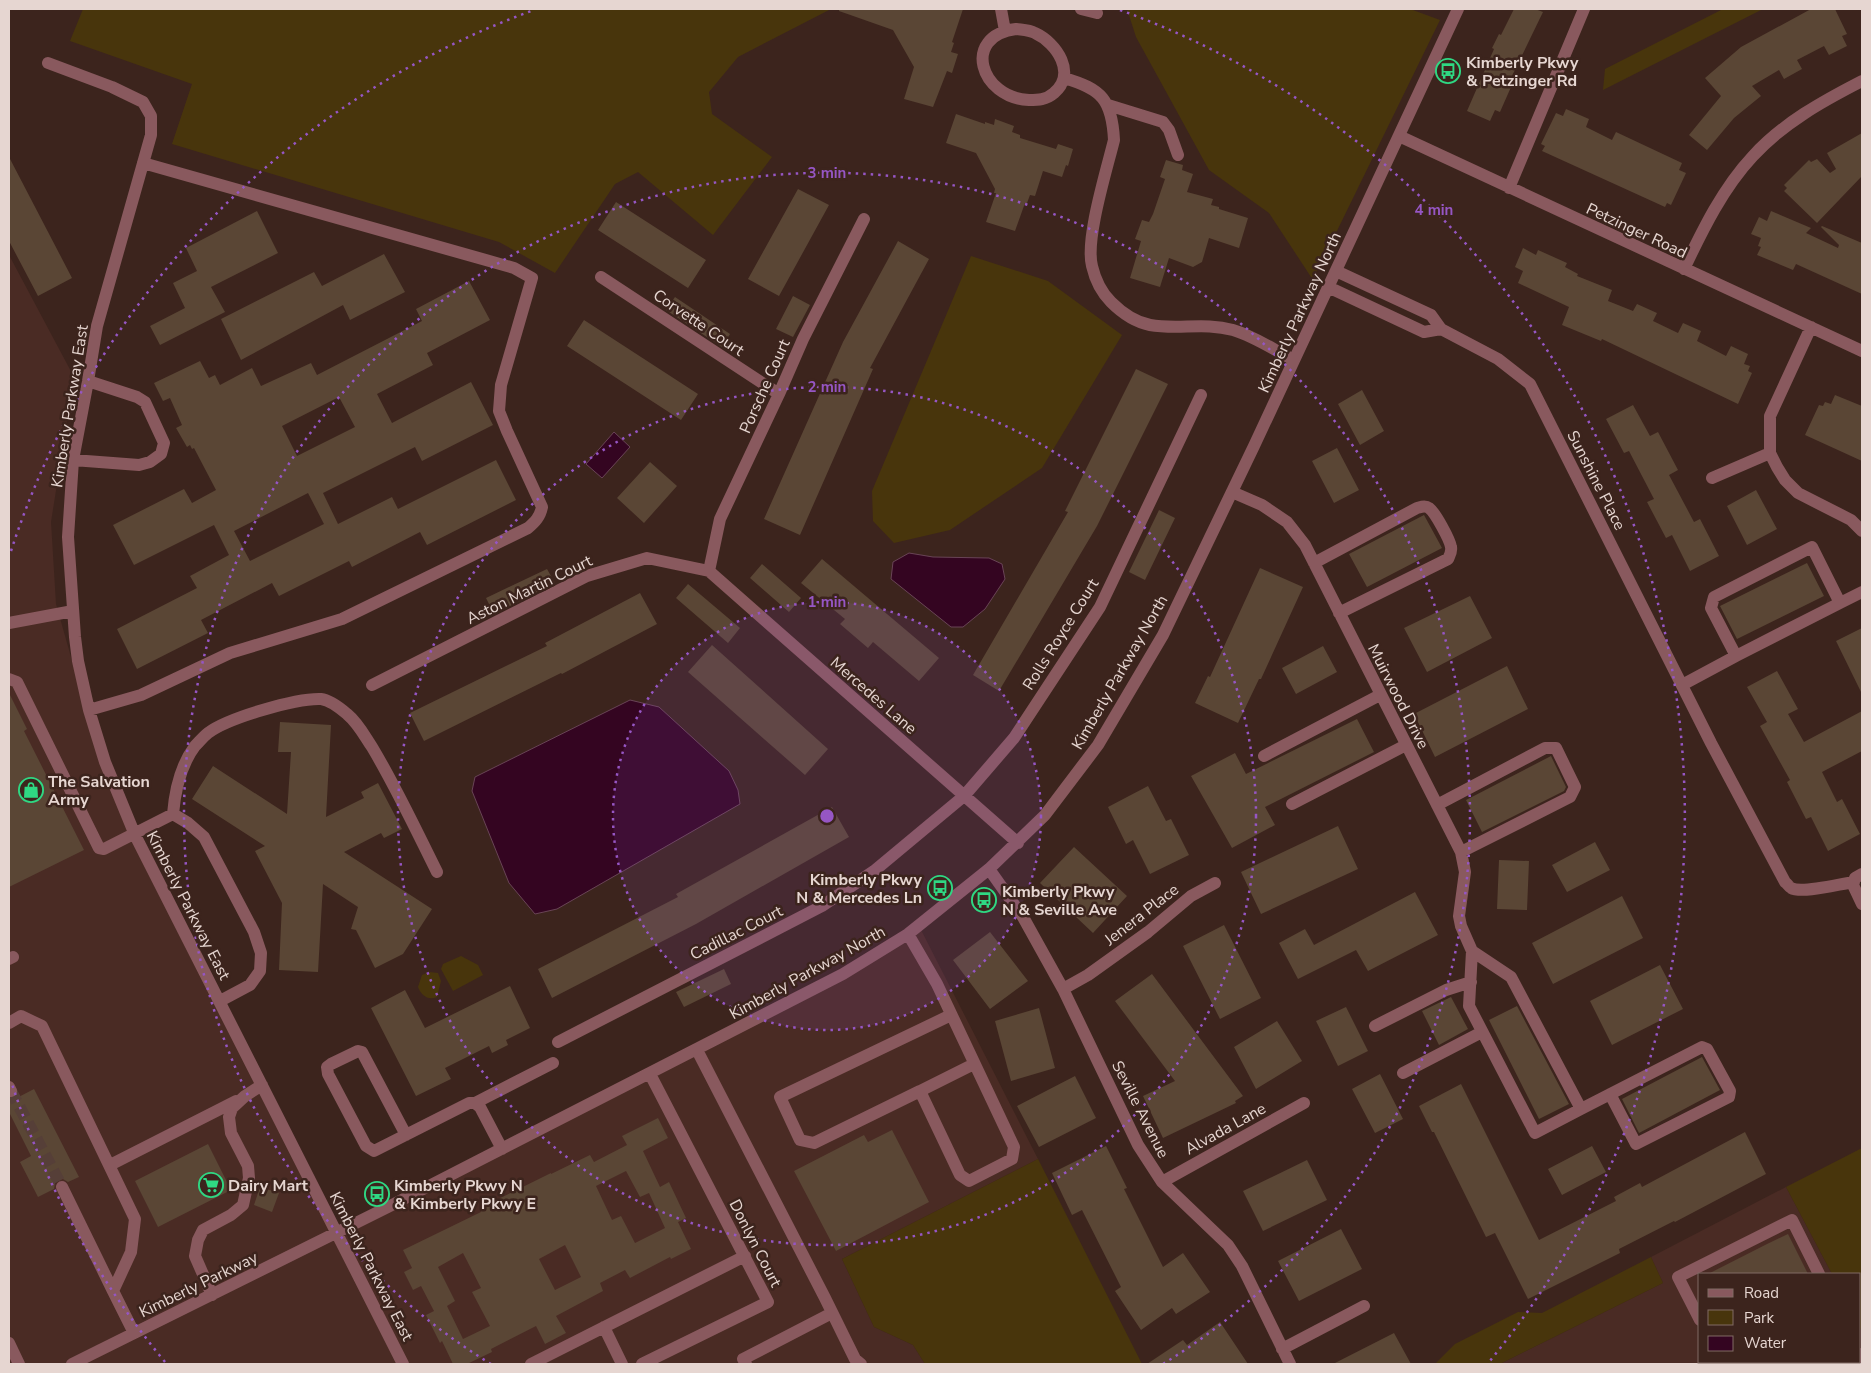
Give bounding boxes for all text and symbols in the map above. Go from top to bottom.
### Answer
place label: Kimberly Pkwy & Petzinger Rd [1466,52,1579,92]
bus stop icon: Kimberly Pkwy & Petzinger Rd [1435,58,1461,84]
text: 3 min [808,163,846,183]
street label: Petzinger Road [1583,198,1691,264]
text: 4 min [1415,200,1453,220]
street label: Kimberly Parkway North [1253,228,1347,396]
street label: Corvette Court [649,284,749,362]
street label: Kimberly Parkway East [46,323,94,489]
street label: Porsche Court [734,335,796,437]
text: 2 min [808,377,846,397]
street label: Sunshine Place [1562,427,1631,534]
street label: Aston Martin Court [463,550,596,630]
street label: Rolls Royce Court [1018,574,1104,695]
street label: Kimberly Parkway North [1067,591,1173,754]
text: 1 min [808,592,846,612]
street label: Muirwood Drive [1362,640,1434,753]
street label: Mercedes Lane [825,652,921,739]
place label: The Salvation Army [48,771,150,811]
shop icon: The Salvation Army [18,777,44,803]
centre of rings [818,807,836,825]
street label: Kimberly Parkway East [141,827,235,984]
place label: Kimberly Pkwy N & Mercedes Ln [796,869,923,909]
bus stop icon: Kimberly Pkwy N & Mercedes Ln [927,875,953,901]
street label: Jenera Place [1099,879,1183,951]
place label: Kimberly Pkwy N & Seville Ave [1002,881,1117,921]
bus stop icon: Kimberly Pkwy N & Seville Ave [971,887,997,913]
street label: Cadillac Court [686,900,787,966]
street label: Kimberly Parkway North [726,921,889,1025]
street label: Seville Avenue [1106,1057,1174,1162]
street label: Alvada Lane [1181,1098,1270,1160]
supermarket icon: Dairy Mart [198,1172,224,1198]
place label: Dairy Mart [228,1175,309,1197]
place label: Kimberly Pkwy N & Kimberly Pkwy E [394,1175,536,1215]
bus stop icon: Kimberly Pkwy N & Kimberly Pkwy E [364,1181,390,1207]
street label: Kimberly Parkway East [324,1188,418,1345]
street label: Donlyn Court [724,1196,787,1291]
street label: Kimberly Parkway [135,1246,262,1323]
legend [1698,1273,1861,1363]
text: Road [1744,1283,1779,1303]
text: Park [1744,1308,1774,1328]
text: Water [1744,1333,1787,1353]

